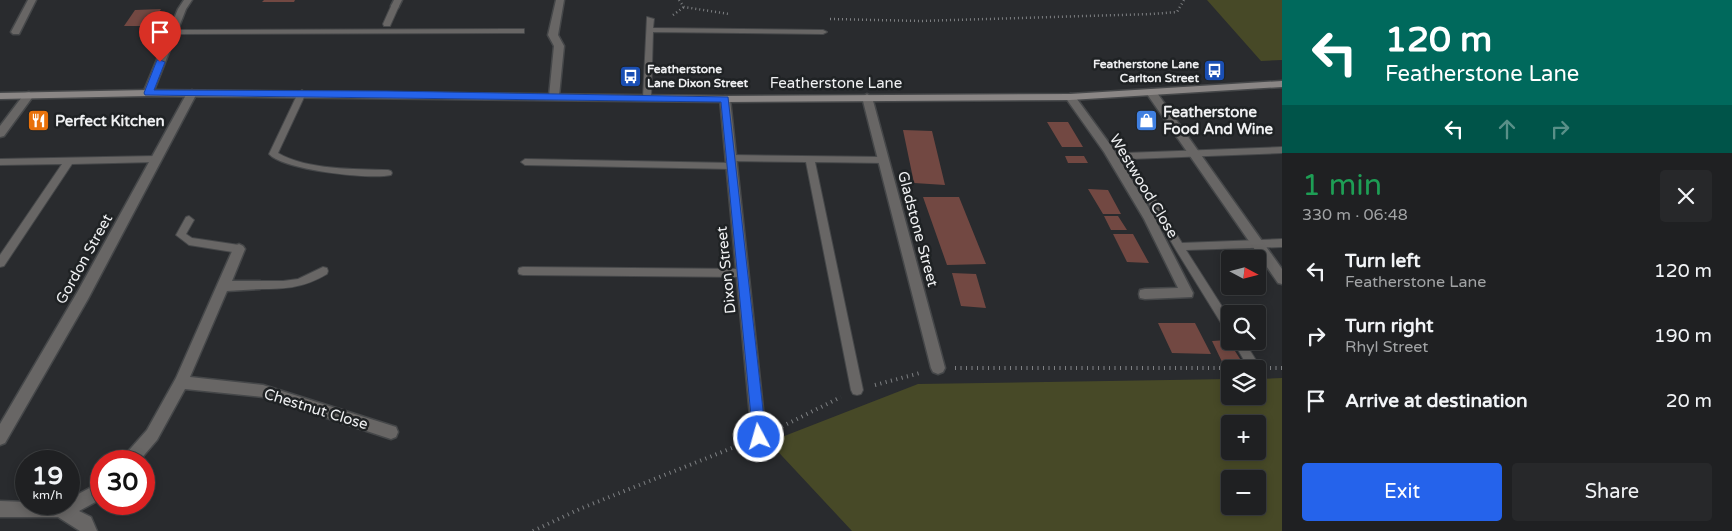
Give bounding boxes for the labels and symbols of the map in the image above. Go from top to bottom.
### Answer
pin [139,11,181,62]
place label: Featherstone Lane Carlton Street [1093,57,1199,85]
bus stop icon: Featherstone Lane Carlton Street [1203,59,1227,83]
place label: Featherstone Lane Dixon Street [647,62,749,90]
bus stop icon: Featherstone Lane Dixon Street [619,64,643,88]
street label: Featherstone Lane [770,74,902,92]
place label: Featherstone Food And Wine [1163,103,1274,138]
restaurant icon: Perfect Kitchen [27,109,51,133]
shop icon: Featherstone Food And Wine [1135,109,1159,133]
place label: Perfect Kitchen [55,112,165,130]
street label: Westwood Close [1106,131,1182,241]
street label: Gladstone Street [894,169,942,289]
street label: Gordon Street [52,210,116,307]
street label: Dixon Street [712,225,740,315]
north arrow [1221,250,1266,295]
street label: Chestnut Close [262,385,370,433]
position arrow [732,410,784,462]
speed limit sign: 30 [90,450,155,515]

